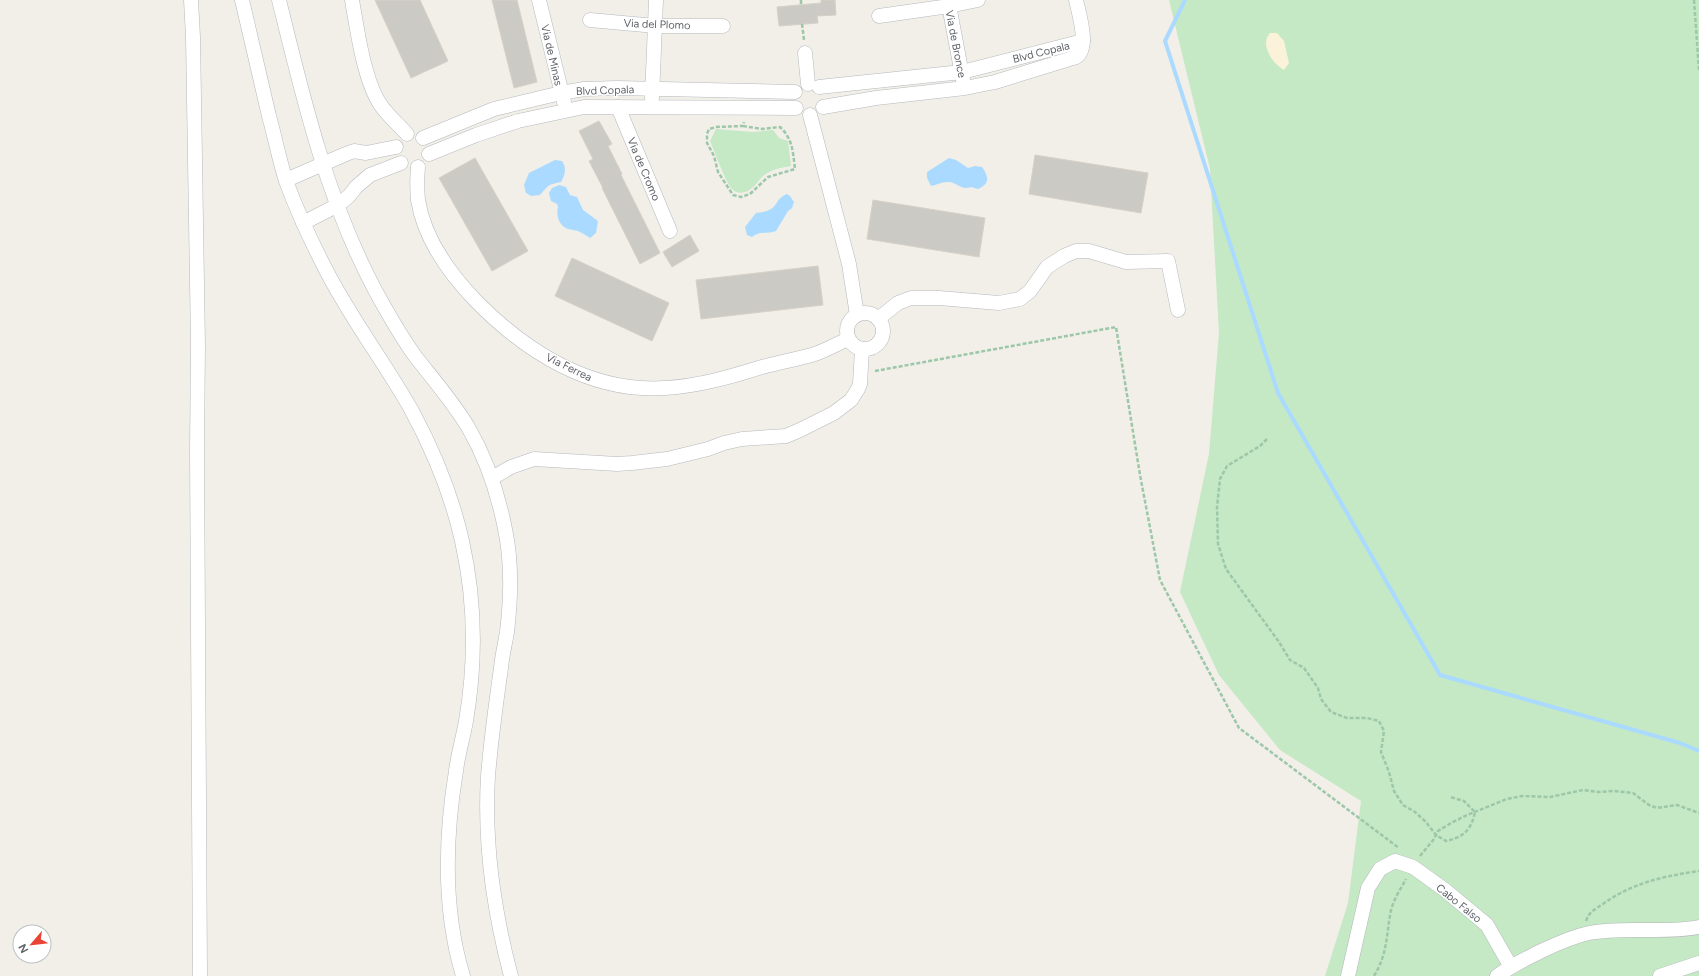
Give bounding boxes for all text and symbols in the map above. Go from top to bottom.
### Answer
street label: Via de Bronce [943,9,968,79]
street label: Via del Plomo [623,17,691,32]
street label: Via de Minas [538,23,565,87]
street label: Blvd Copala [1011,39,1071,66]
street label: Blvd Copala [576,83,634,98]
street label: Via de Cromo [624,136,663,203]
street label: Via Ferrea [544,351,594,384]
street label: Cabo Falso [1433,881,1484,926]
north arrow [12,924,52,964]
text: N [16,942,31,955]

